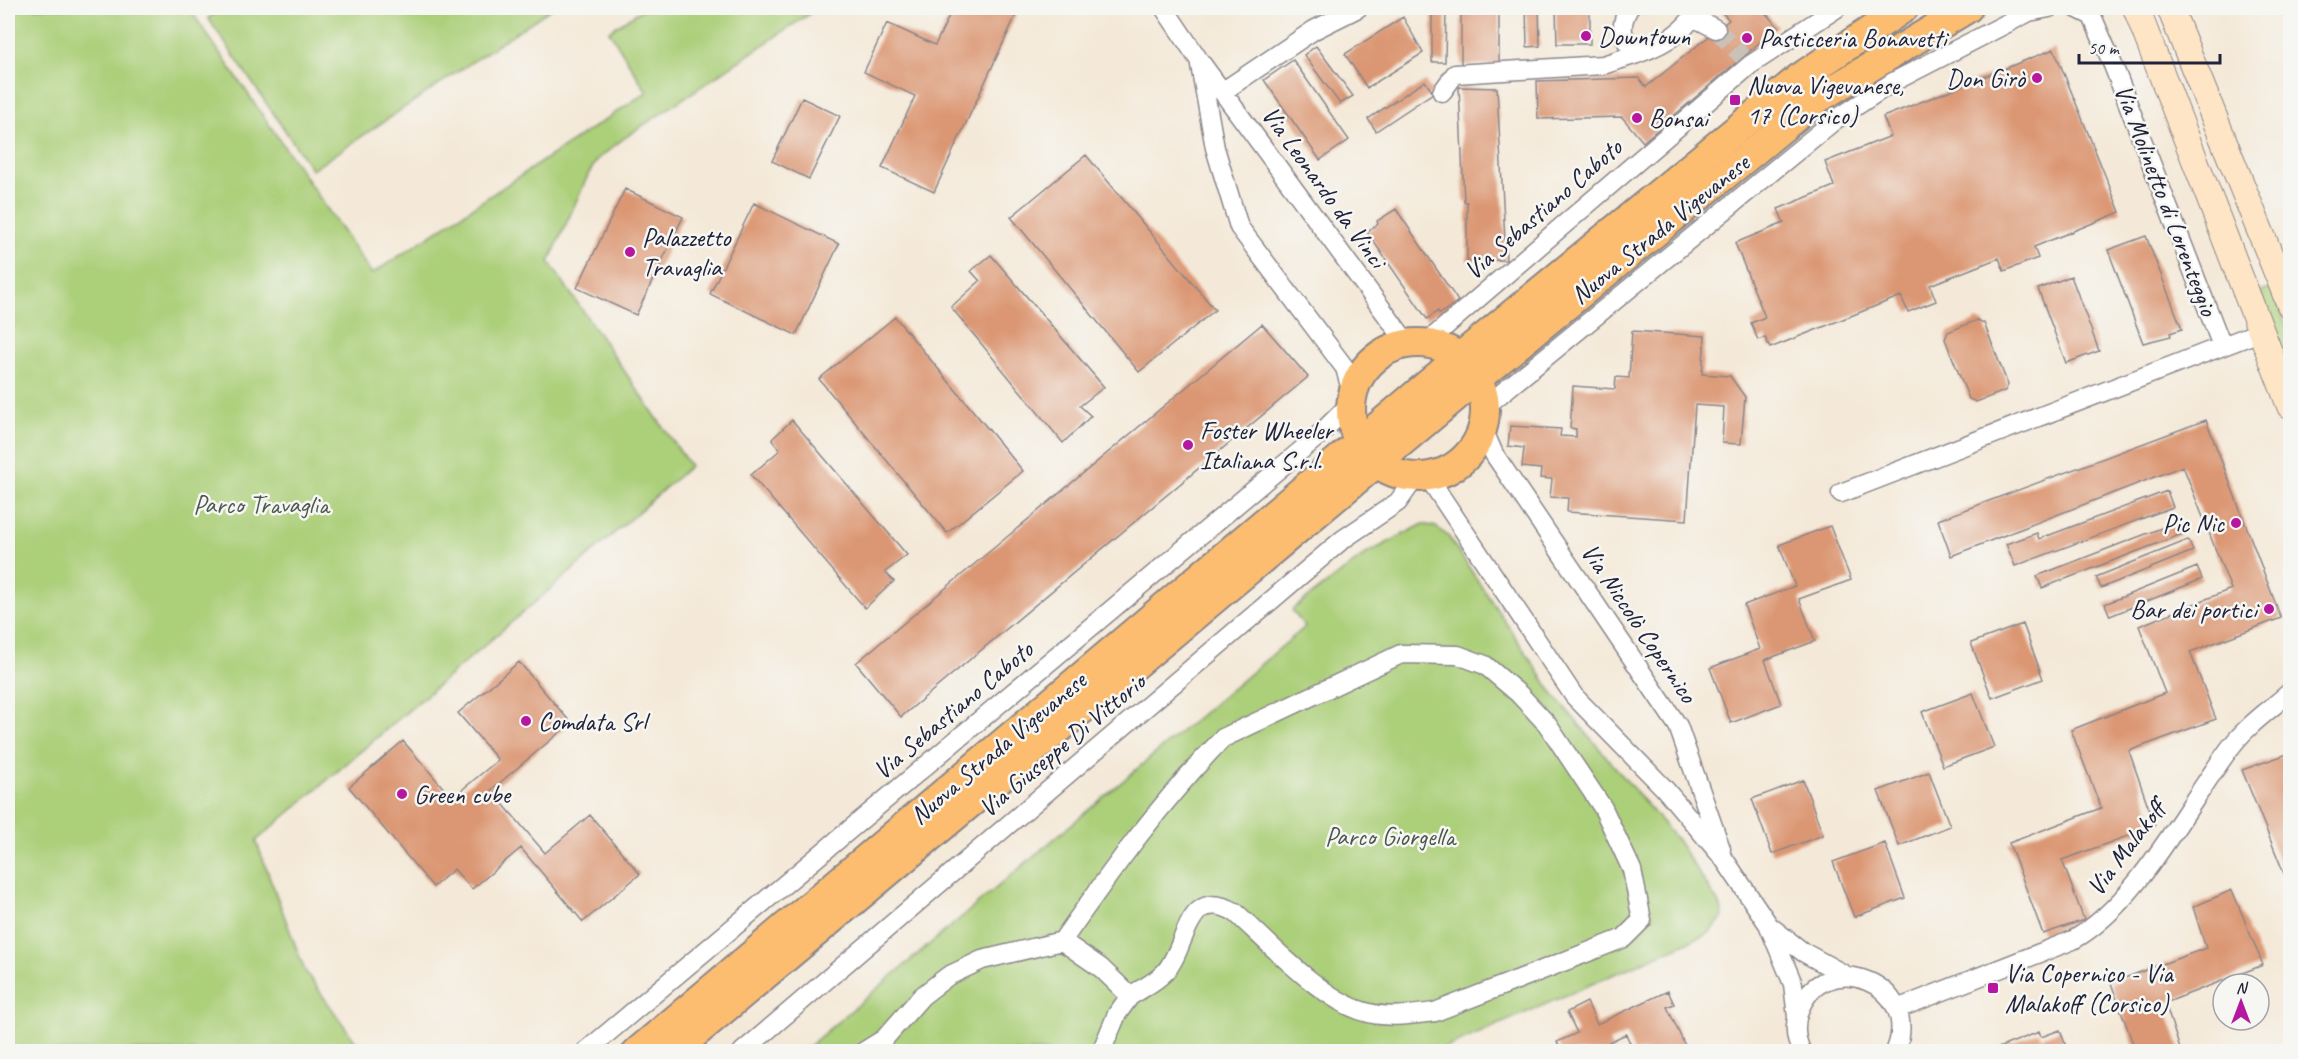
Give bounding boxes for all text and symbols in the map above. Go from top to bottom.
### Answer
place label: Downtown [1598,20,1691,53]
place label: Pasticceria Bonavetti [1759,22,1950,55]
scale bar [2079,27,2220,65]
marker: Downtown [1579,29,1593,43]
marker: Pasticceria Bonavetti [1740,31,1754,45]
text: 50 m [2088,37,2121,59]
place label: Don Girò [1946,62,2027,95]
place label: Nuova Vigevanese, 17 (Corsico) [1747,69,1904,132]
marker: Don Girò [2030,71,2044,85]
street label: Via Molinetto di Lorenteggio [2107,80,2226,322]
marker: Nuova Vigevanese, 17 (Corsico) [1728,93,1742,107]
street label: Via Leonardo da Vinci [1254,100,1396,277]
place label: Bonsai [1649,102,1711,135]
marker: Bonsai [1630,111,1644,125]
street label: Via Sebastiano Caboto [1457,130,1630,287]
street label: Nuova Strada Vigevanese [1564,145,1758,311]
place label: Palazzetto Travaglia [642,221,732,284]
marker: Palazzetto Travaglia [623,245,637,259]
place label: Foster Wheeler Italiana S.r.l. [1200,414,1335,477]
marker: Foster Wheeler Italiana S.r.l. [1181,438,1195,452]
park label: Parco Travaglia [193,488,331,521]
place label: Pic Nic [2163,507,2225,540]
marker: Pic Nic [2229,516,2243,530]
street label: Via Niccolò Copernico [1573,537,1706,711]
place label: Bar dei portici [2130,593,2260,626]
marker: Bar dei portici [2262,602,2276,616]
street label: Via Sebastiano Caboto [866,632,1041,787]
street label: Nuova Strada Vigevanese [903,663,1095,832]
street label: Via Giuseppe Di Vittorio [972,664,1154,824]
place label: Comdata Srl [538,705,651,738]
marker: Comdata Srl [519,714,533,728]
place label: Green cube [414,778,513,811]
marker: Green cube [395,787,409,801]
street label: Via Malakoff [2079,790,2176,902]
park label: Parco Giorgella [1325,820,1457,853]
place label: Via Copernico - Via Malakoff (Corsico) [2005,957,2174,1020]
north arrow [2211,972,2271,1032]
text: N [2236,978,2249,998]
marker: Via Copernico - Via Malakoff (Corsico) [1986,981,2000,995]

